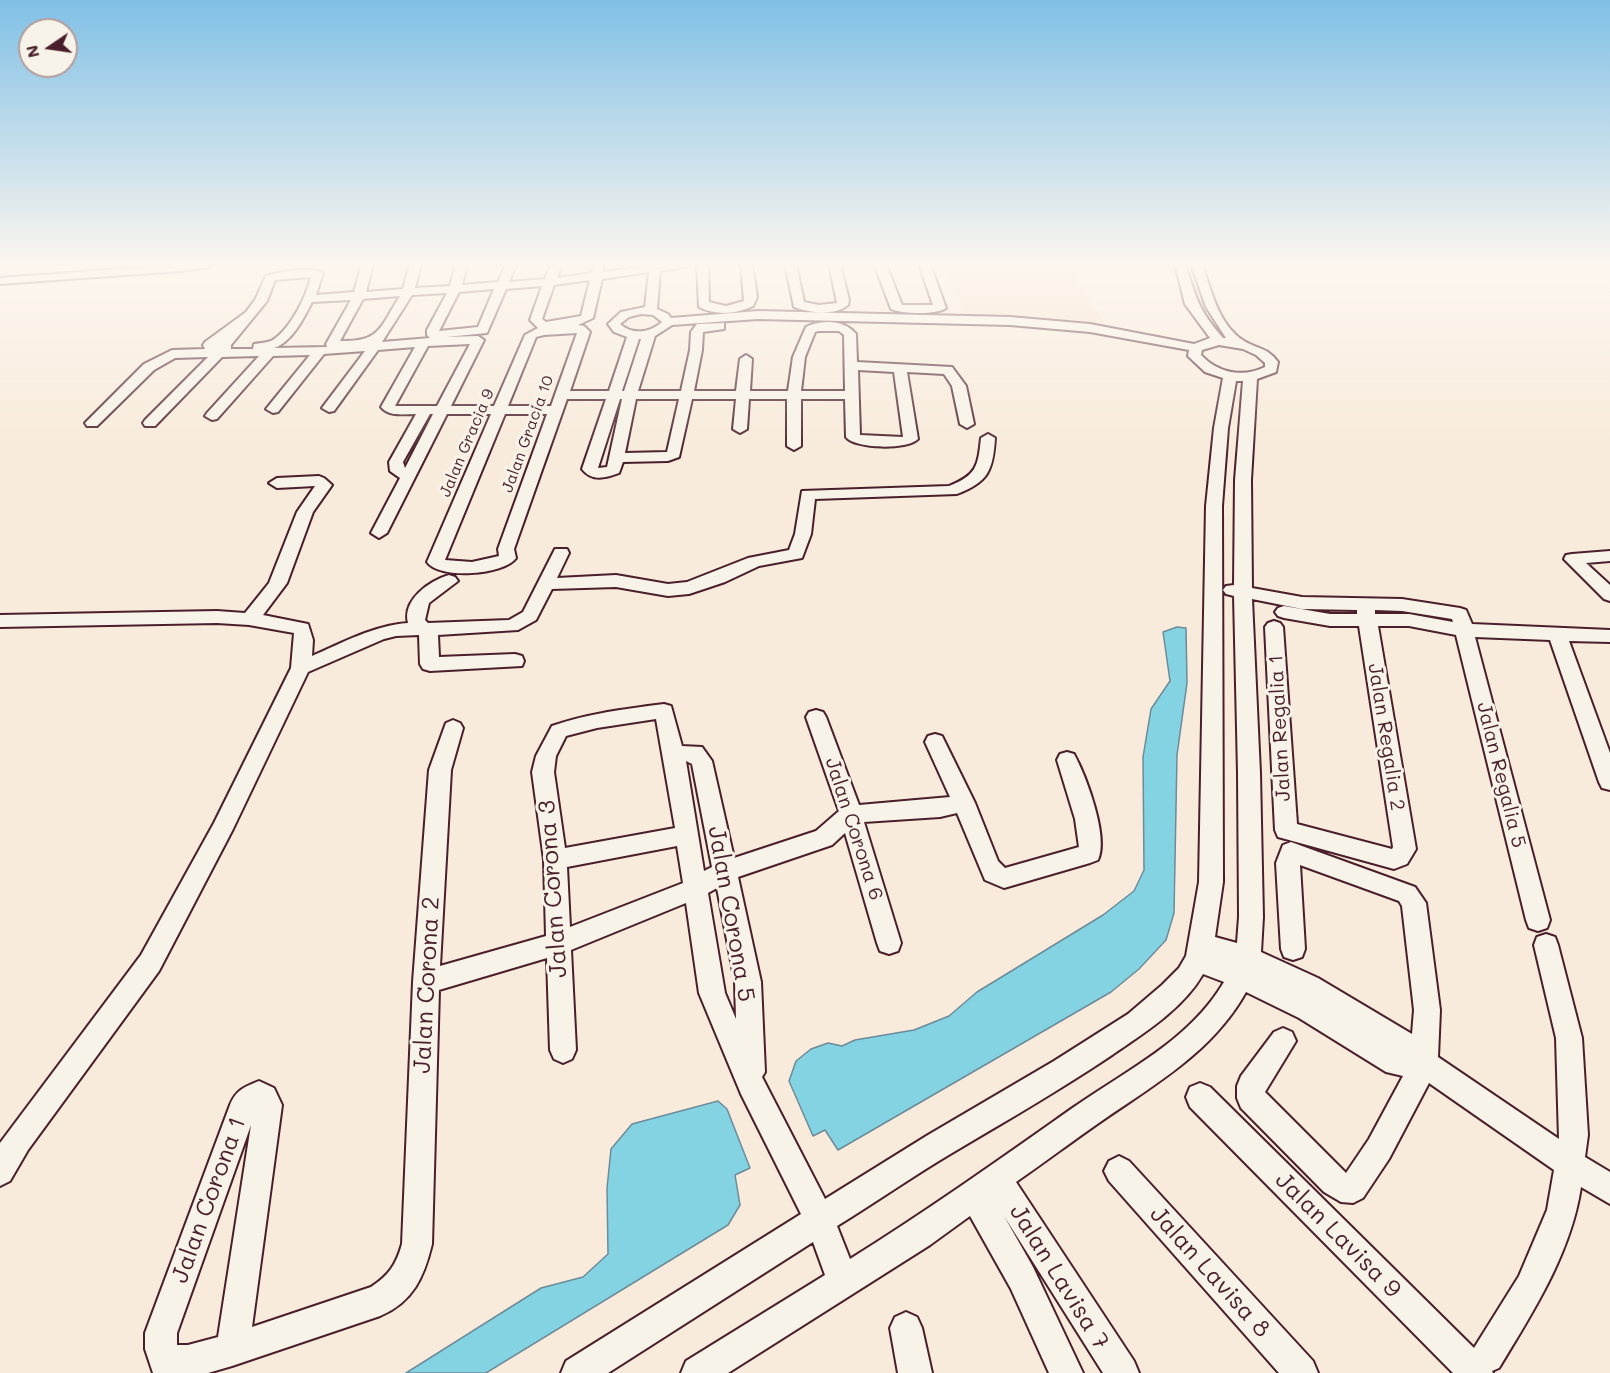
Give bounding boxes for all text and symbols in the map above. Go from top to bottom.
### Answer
north arrow [18,18,78,78]
text: N [20,43,44,60]
street label: Jalan Gracia 10 [498,373,558,495]
street label: Jalan Gracia 9 [436,386,498,500]
street label: Jalan Regalia 1 [1264,654,1296,802]
street label: Jalan Regalia 2 [1363,662,1409,812]
street label: Jalan Regalia 5 [1471,700,1531,850]
street label: Jalan Corona 6 [820,755,888,903]
street label: Jalan Corona 3 [532,799,574,979]
street label: Jalan Corona 5 [701,824,761,1004]
street label: Jalan Corona 2 [408,896,446,1074]
street label: Jalan Corona 1 [166,1113,252,1287]
street label: Jalan Lavisa 9 [1269,1166,1407,1304]
street label: Jalan Lavisa 7 [1003,1199,1115,1355]
street label: Jalan Lavisa 8 [1144,1200,1276,1344]

